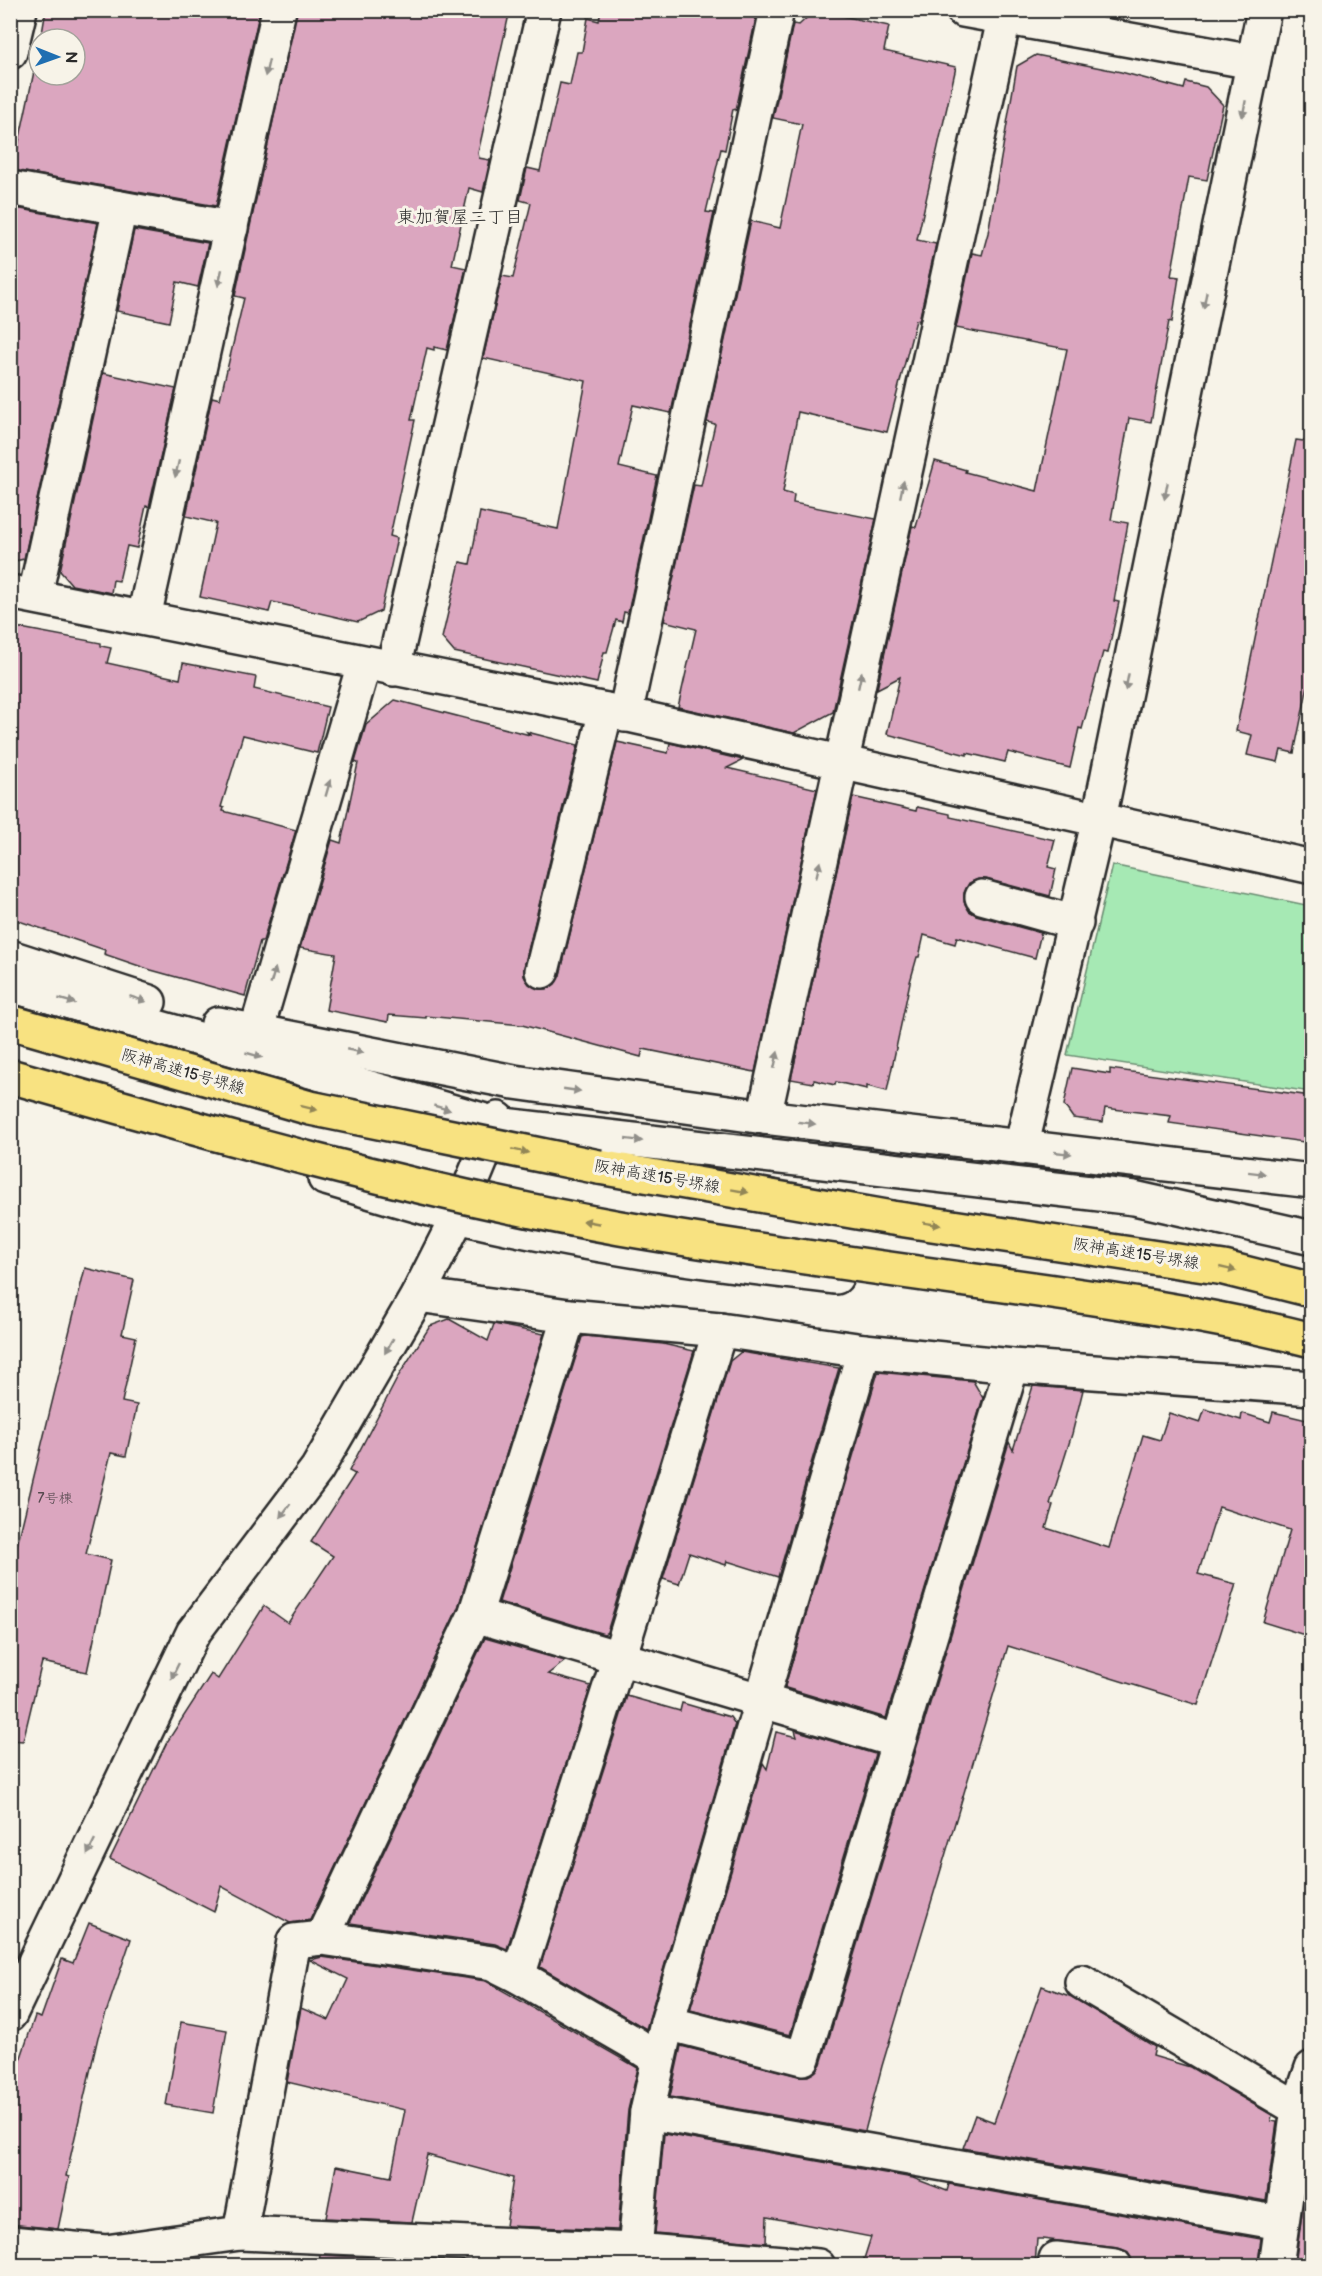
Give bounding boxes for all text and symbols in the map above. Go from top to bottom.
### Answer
north arrow [27,27,87,87]
text: N [61,51,80,63]
one-way arrow [261,58,271,77]
one-way arrow [1238,100,1248,118]
district label: 東加賀屋二丁目 [397,207,523,228]
one-way arrow [214,269,224,288]
one-way arrow [1200,291,1209,310]
one-way arrow [172,460,182,478]
one-way arrow [898,479,907,498]
one-way arrow [1161,482,1170,501]
one-way arrow [856,670,866,689]
one-way arrow [1122,673,1131,692]
one-way arrow [323,779,333,798]
one-way arrow [814,861,824,879]
one-way arrow [269,967,278,985]
one-way arrow [129,995,147,1004]
one-way arrow [58,997,76,1006]
street label: 阪神高速15号堺線 [119,1045,247,1099]
one-way arrow [346,1047,365,1056]
one-way arrow [245,1051,263,1060]
one-way arrow [772,1051,781,1070]
one-way arrow [563,1085,582,1094]
one-way arrow [300,1103,318,1113]
one-way arrow [433,1104,451,1113]
one-way arrow [797,1118,816,1127]
one-way arrow [624,1135,643,1144]
one-way arrow [511,1147,530,1156]
one-way arrow [1053,1148,1072,1158]
street label: 阪神高速15号堺線 [593,1157,721,1197]
one-way arrow [1247,1168,1266,1178]
one-way arrow [730,1187,749,1196]
one-way arrow [581,1217,600,1226]
one-way arrow [922,1219,941,1228]
street label: 阪神高速15号堺線 [1072,1235,1200,1273]
one-way arrow [1219,1265,1238,1274]
one-way arrow [383,1338,394,1354]
house number: 7号棟 [38,1490,73,1507]
one-way arrow [279,1503,292,1519]
one-way arrow [171,1663,180,1680]
one-way arrow [86,1838,96,1855]

